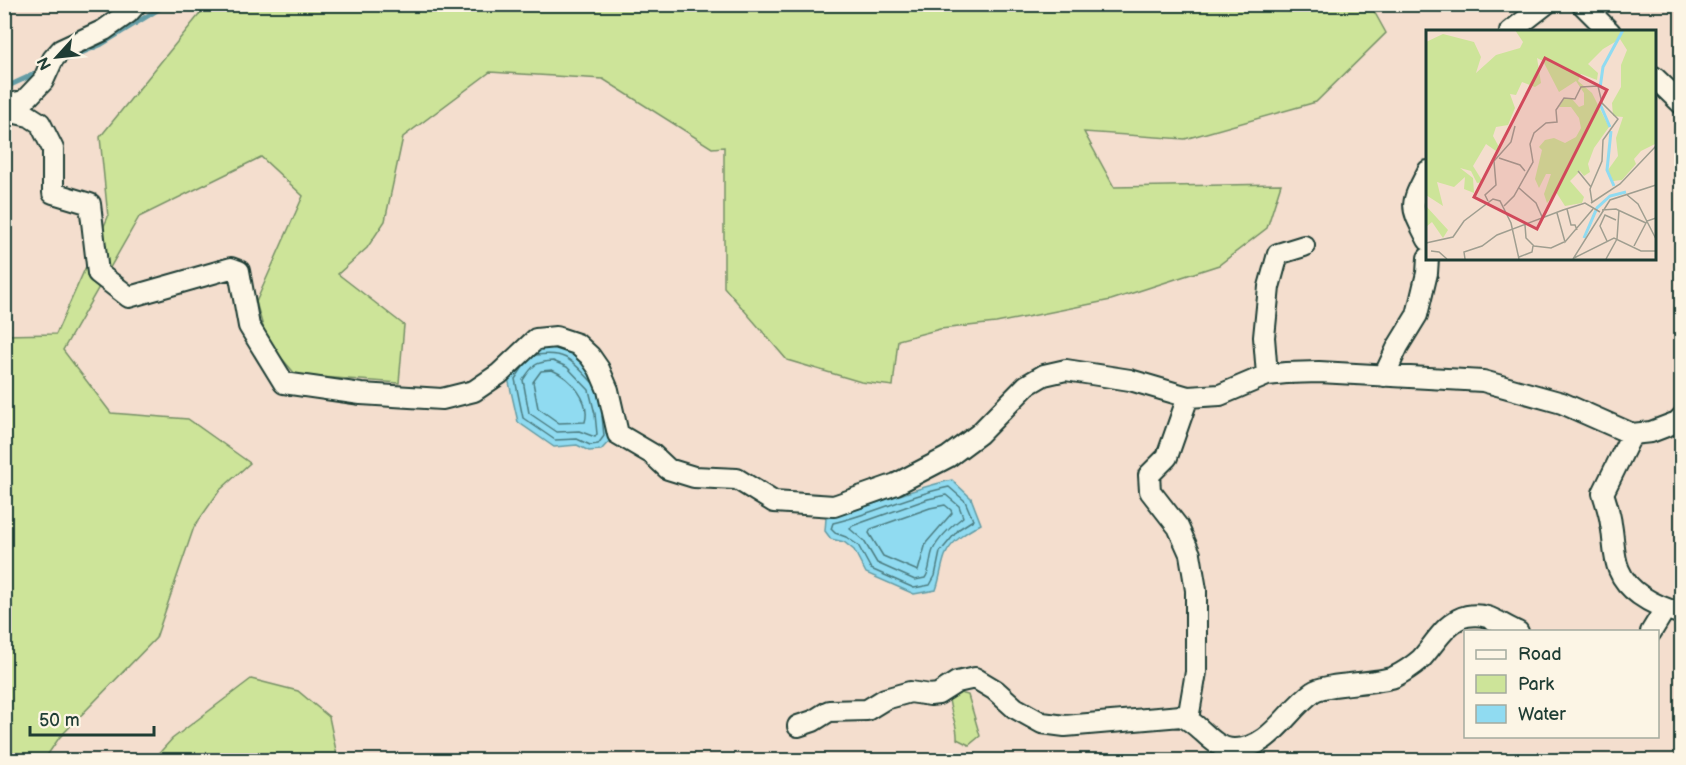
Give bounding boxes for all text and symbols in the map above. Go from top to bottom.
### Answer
north arrow [27,27,87,87]
inset map [1426,30,1656,260]
text: N [34,53,56,73]
legend [1464,630,1659,738]
text: Road [1518,644,1562,665]
text: Park [1518,674,1554,695]
scale bar [30,699,154,737]
text: Water [1518,704,1566,725]
text: 50 m [39,710,80,731]

